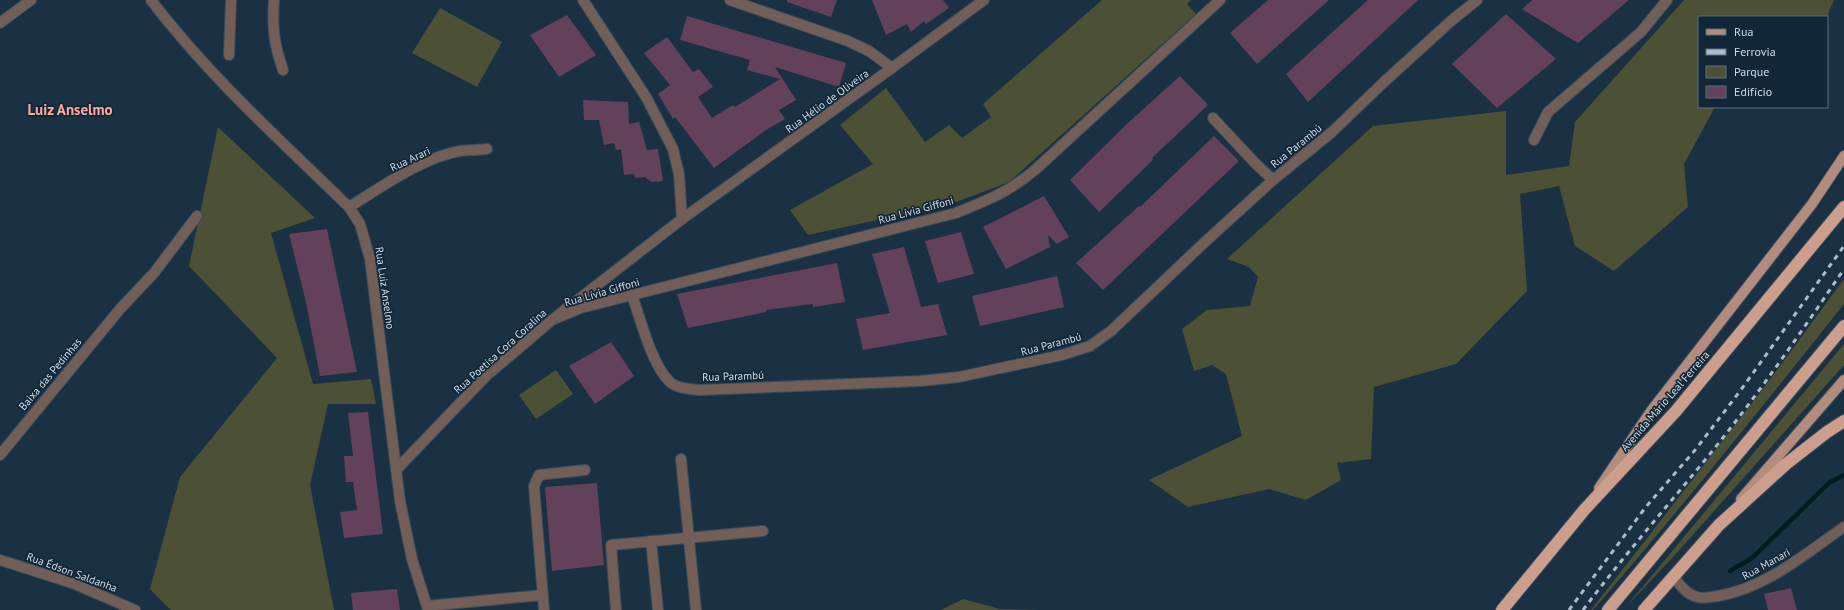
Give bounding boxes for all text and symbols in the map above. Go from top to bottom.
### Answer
legend [1698,16,1828,108]
text: Rua [1734,24,1753,39]
text: Ferrovia [1734,44,1776,59]
text: Parque [1734,64,1769,79]
street label: Rua Hélio de Oliveira [783,66,871,136]
text: Edifício [1734,84,1772,99]
district label: Luiz Anselmo [27,100,113,119]
street label: Rua Parambú [1268,121,1325,171]
street label: Rua Arari [388,144,432,174]
street label: Rua Lívia Giffoni [877,193,955,227]
street label: Rua Luiz Anselmo [372,246,398,330]
street label: Rua Lívia Giffoni [563,275,641,309]
street label: Rua Poetisa Cora Coralina [451,306,549,396]
street label: Rua Parambú [1019,329,1083,359]
street label: Baixa das Pedinhas [16,335,85,413]
street label: Avenida Mário Leal Ferreira [1618,348,1712,454]
street label: Rua Parambú [702,368,764,384]
street label: Rua Manari [1739,545,1793,583]
street label: Rua Édson Saldanha [25,549,119,595]

